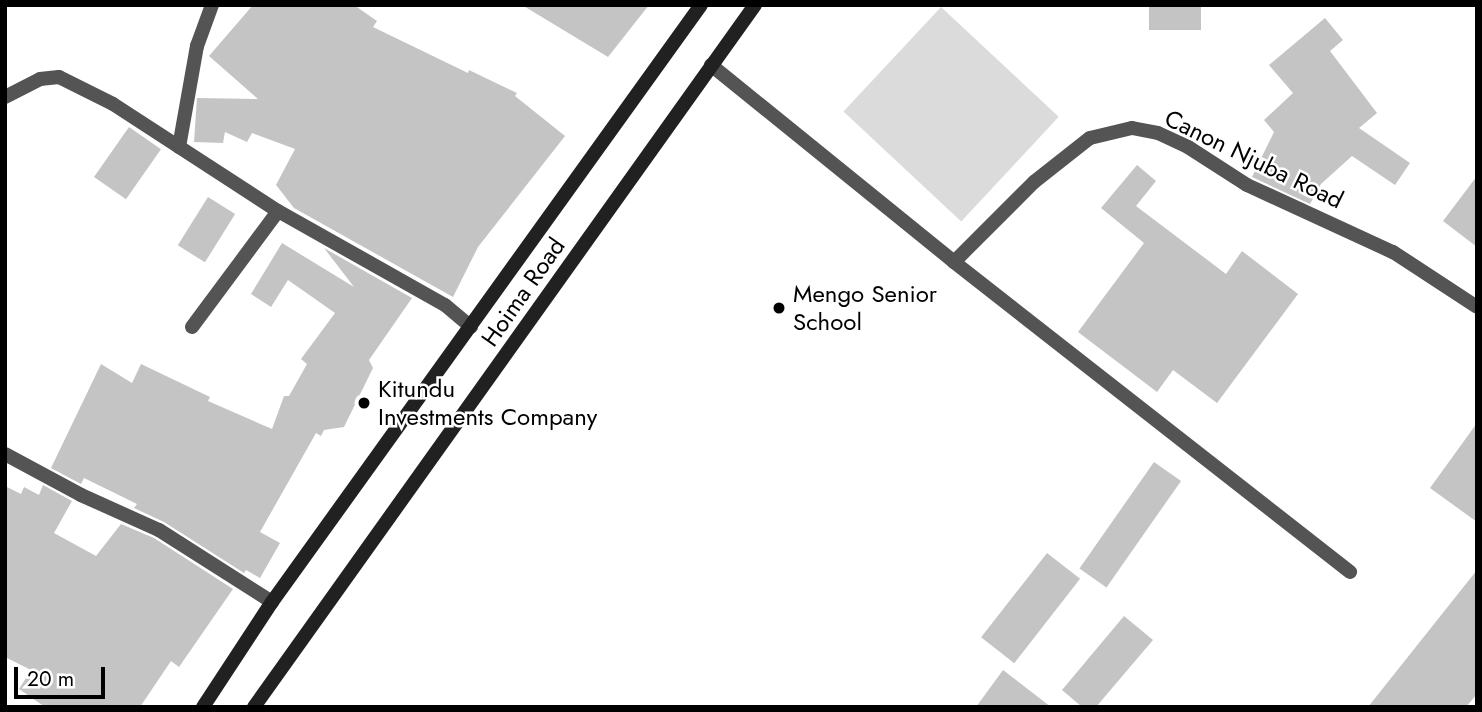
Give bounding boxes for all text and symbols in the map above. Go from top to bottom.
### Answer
street label: Canon Njuba Road [1160,103,1348,215]
street label: Hoima Road [475,232,571,352]
place label: Mengo Senior School [793,280,937,336]
marker: Mengo Senior School [771,300,787,316]
place label: Kitundu Investments Company [378,375,597,431]
marker: Kitundu Investments Company [356,395,372,411]
scale bar [18,652,108,696]
text: 20 m [27,664,74,694]

